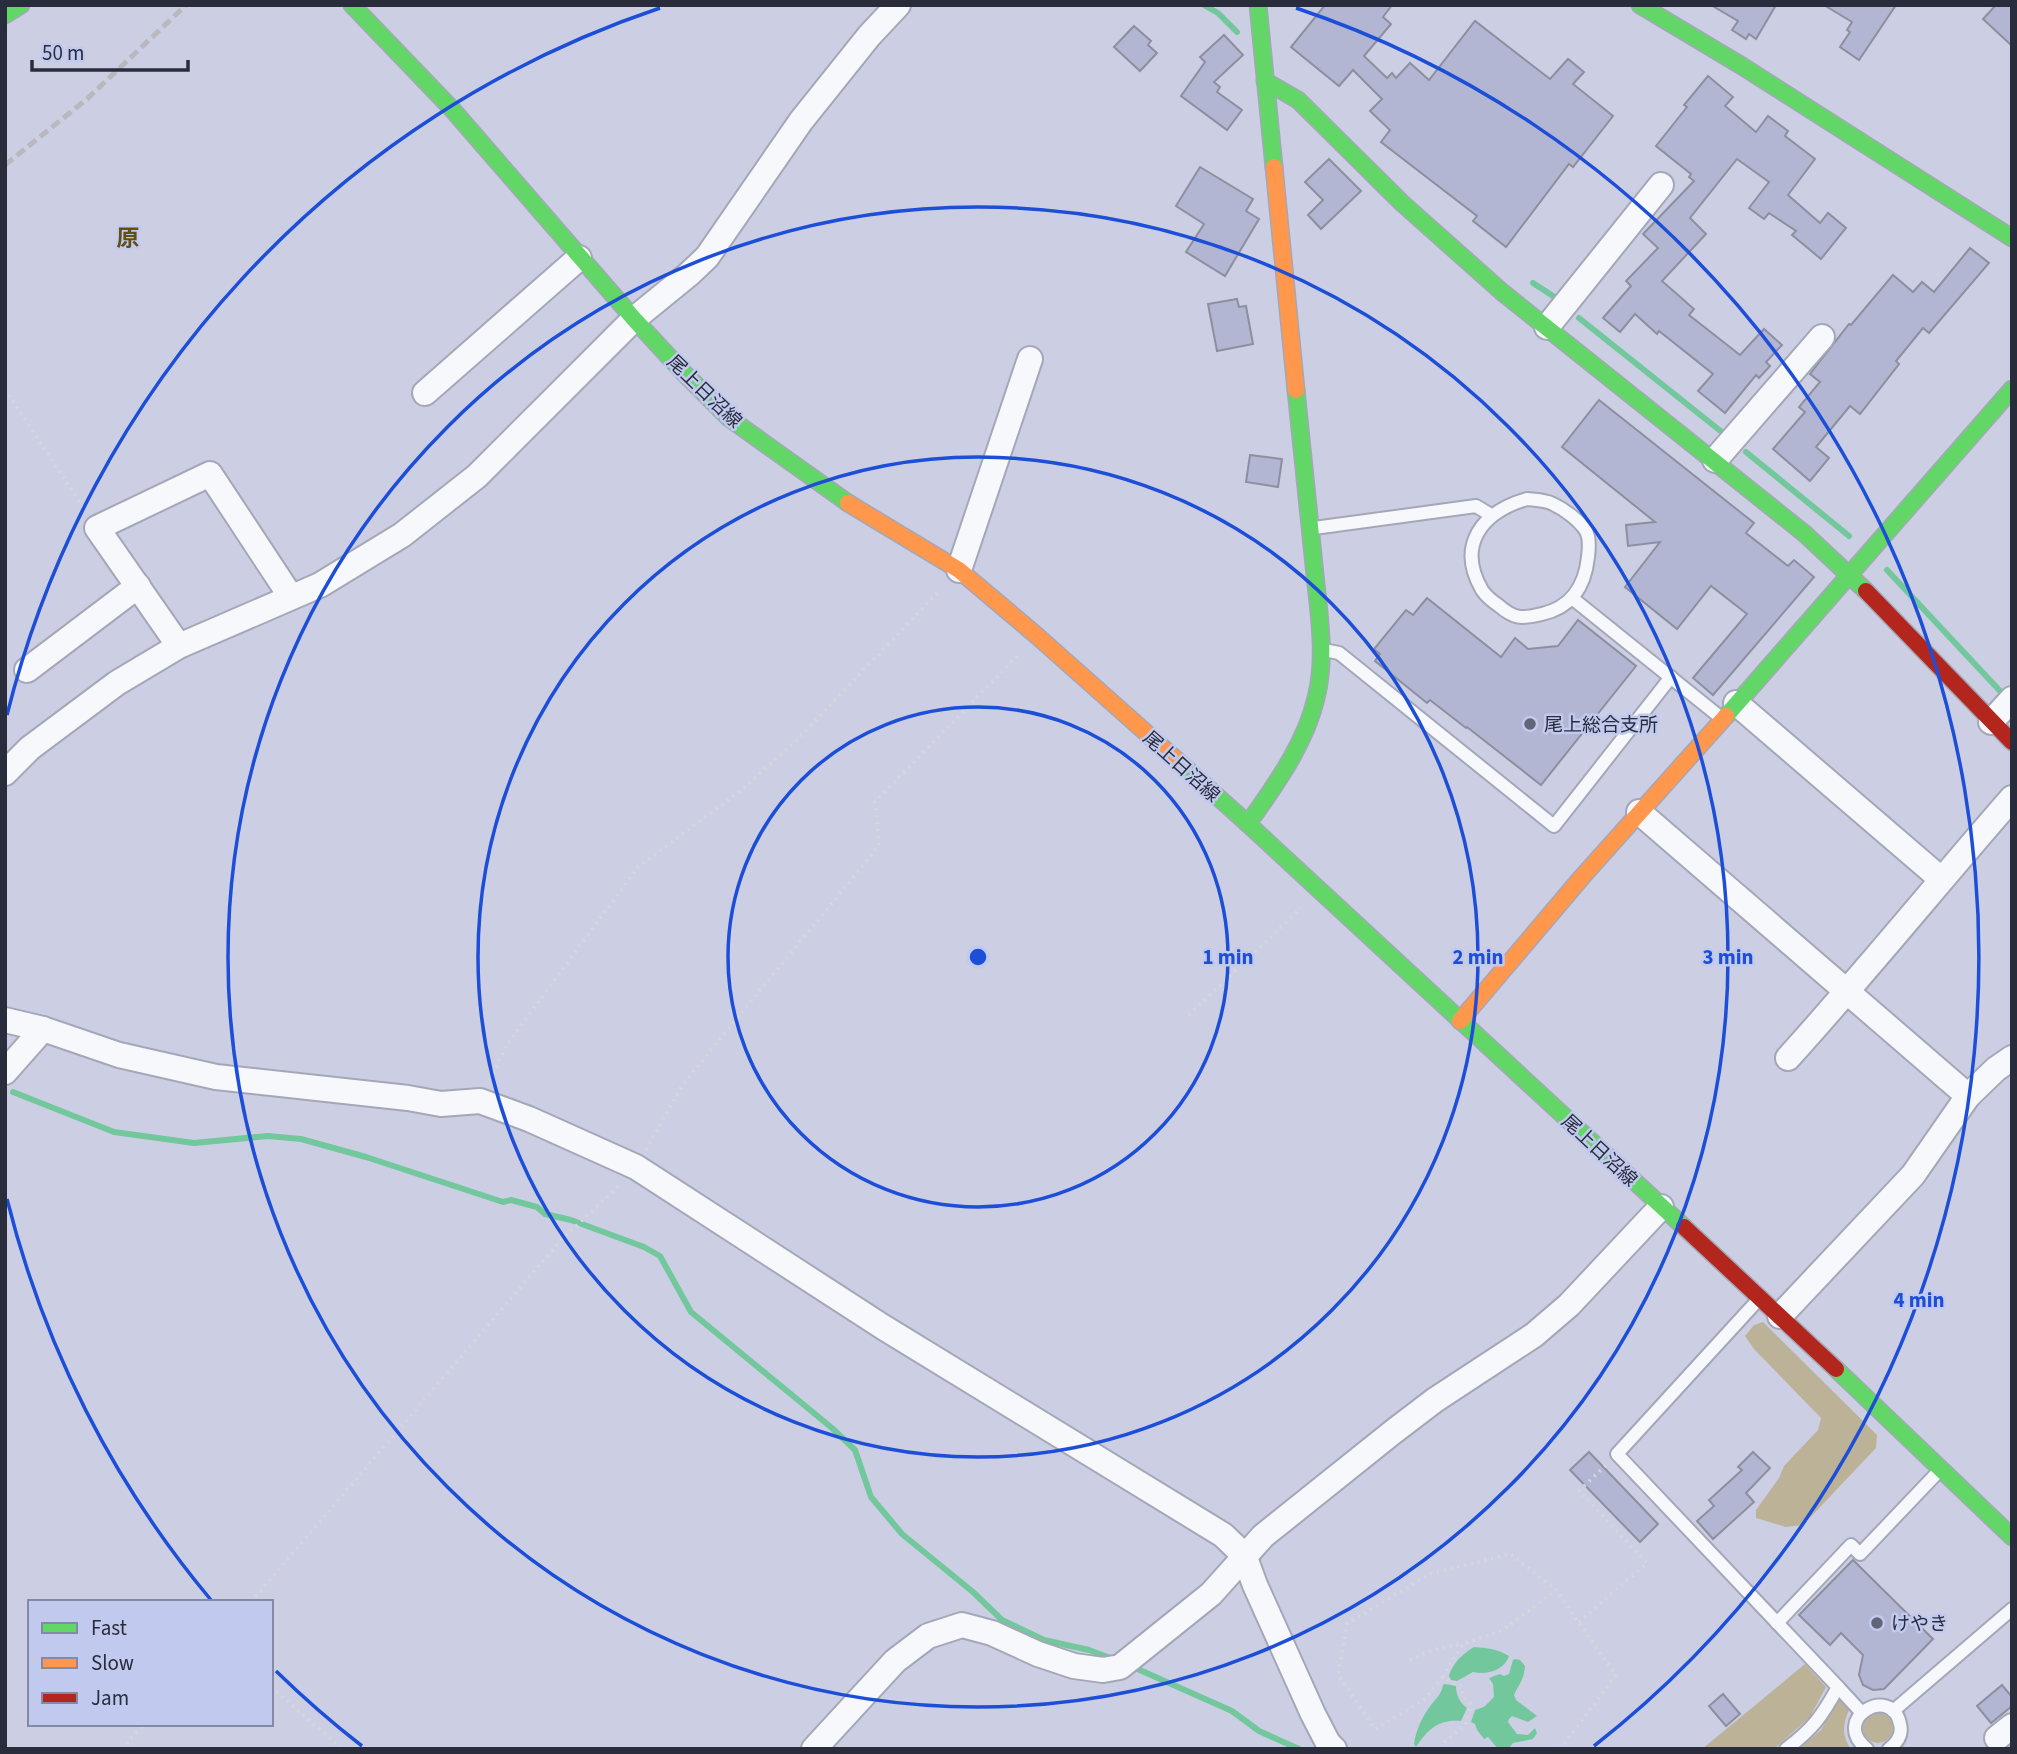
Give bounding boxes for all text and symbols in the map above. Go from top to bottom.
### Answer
scale bar [32,28,187,72]
text: 50 m [42,38,84,68]
district label: 原 [117,222,140,255]
street label: 尾上日沼線 [660,349,748,435]
place label: 尾上総合支所 [1544,712,1658,739]
marker: 尾上総合支所 [1522,716,1538,732]
street label: 尾上日沼線 [1137,725,1225,809]
text: 1 min [1202,942,1254,972]
text: 2 min [1452,942,1504,972]
text: 3 min [1702,942,1754,972]
centre of rings [966,945,990,969]
street label: 尾上日沼線 [1555,1109,1643,1193]
text: 4 min [1893,1285,1945,1315]
legend [28,1600,273,1726]
place label: けやき [1891,1611,1948,1638]
text: Fast [91,1613,127,1643]
marker: けやき [1869,1615,1885,1631]
text: Slow [91,1648,134,1678]
text: Jam [91,1683,129,1713]

